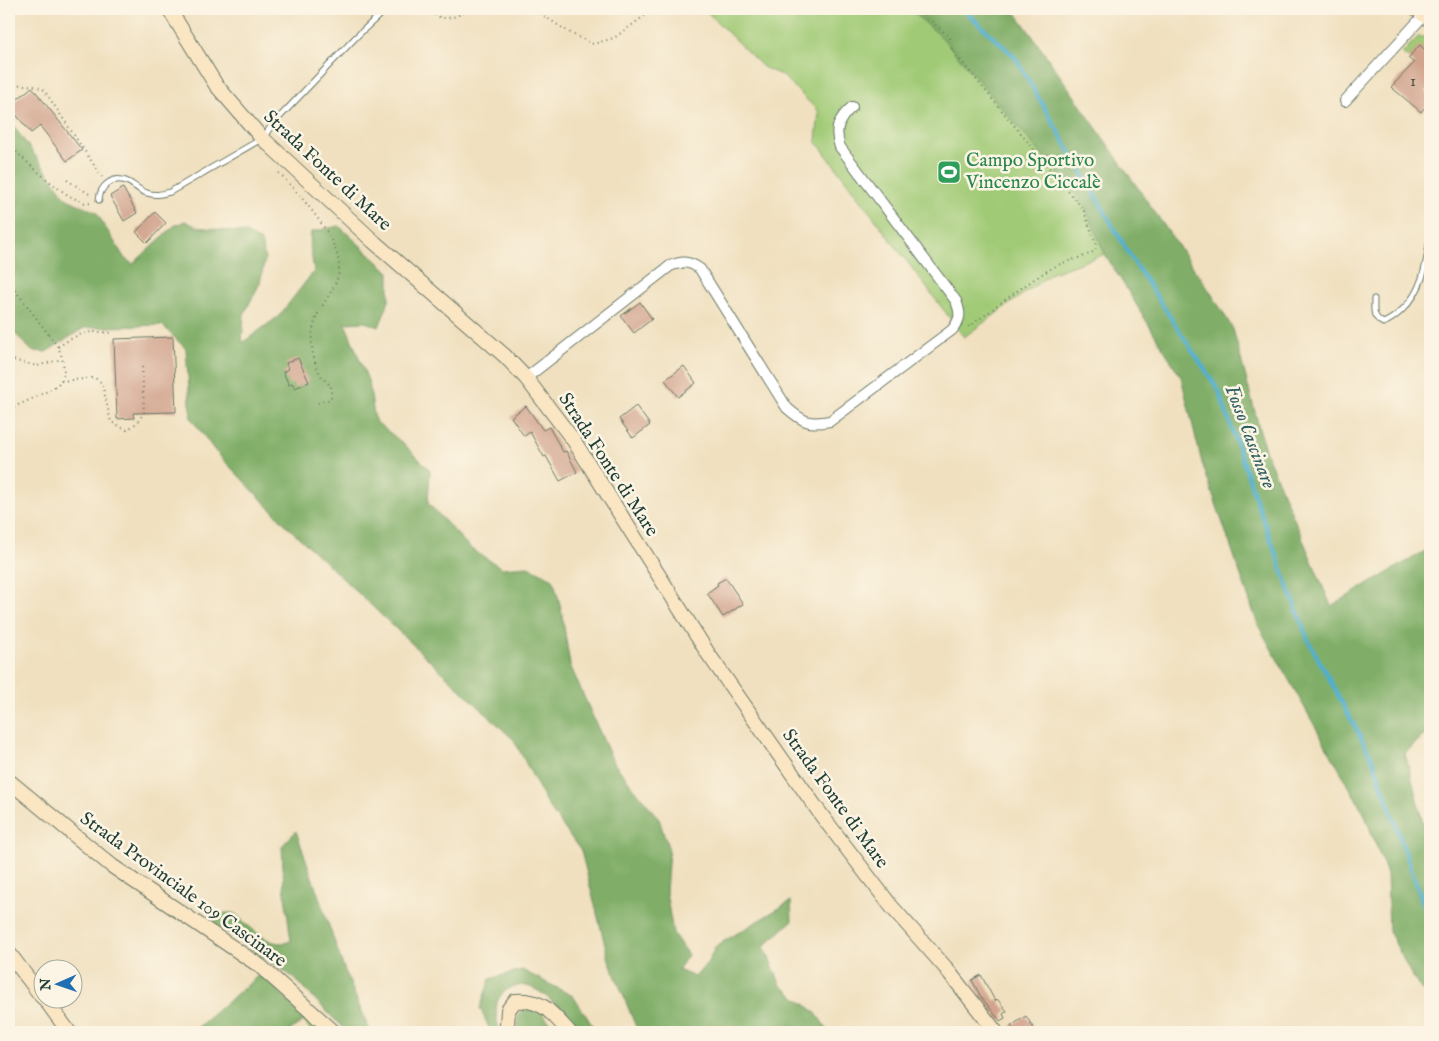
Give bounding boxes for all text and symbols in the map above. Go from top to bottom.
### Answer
house number: 1 [1410,72,1416,92]
street label: Strada Fonte di Mare [258,105,396,237]
place label: Campo Sportivo Vincenzo Ciccalè [965,149,1101,195]
sports icon: Campo Sportivo Vincenzo Ciccalè [936,159,962,185]
water label: Fosso Cascinare [1219,382,1281,493]
street label: Strada Fonte di Mare [553,389,664,542]
street label: Strada Fonte di Mare [776,725,894,874]
street label: Strada Provinciale 109 Cascinare [75,807,291,973]
north arrow [32,958,82,1008]
text: N [37,978,55,992]

